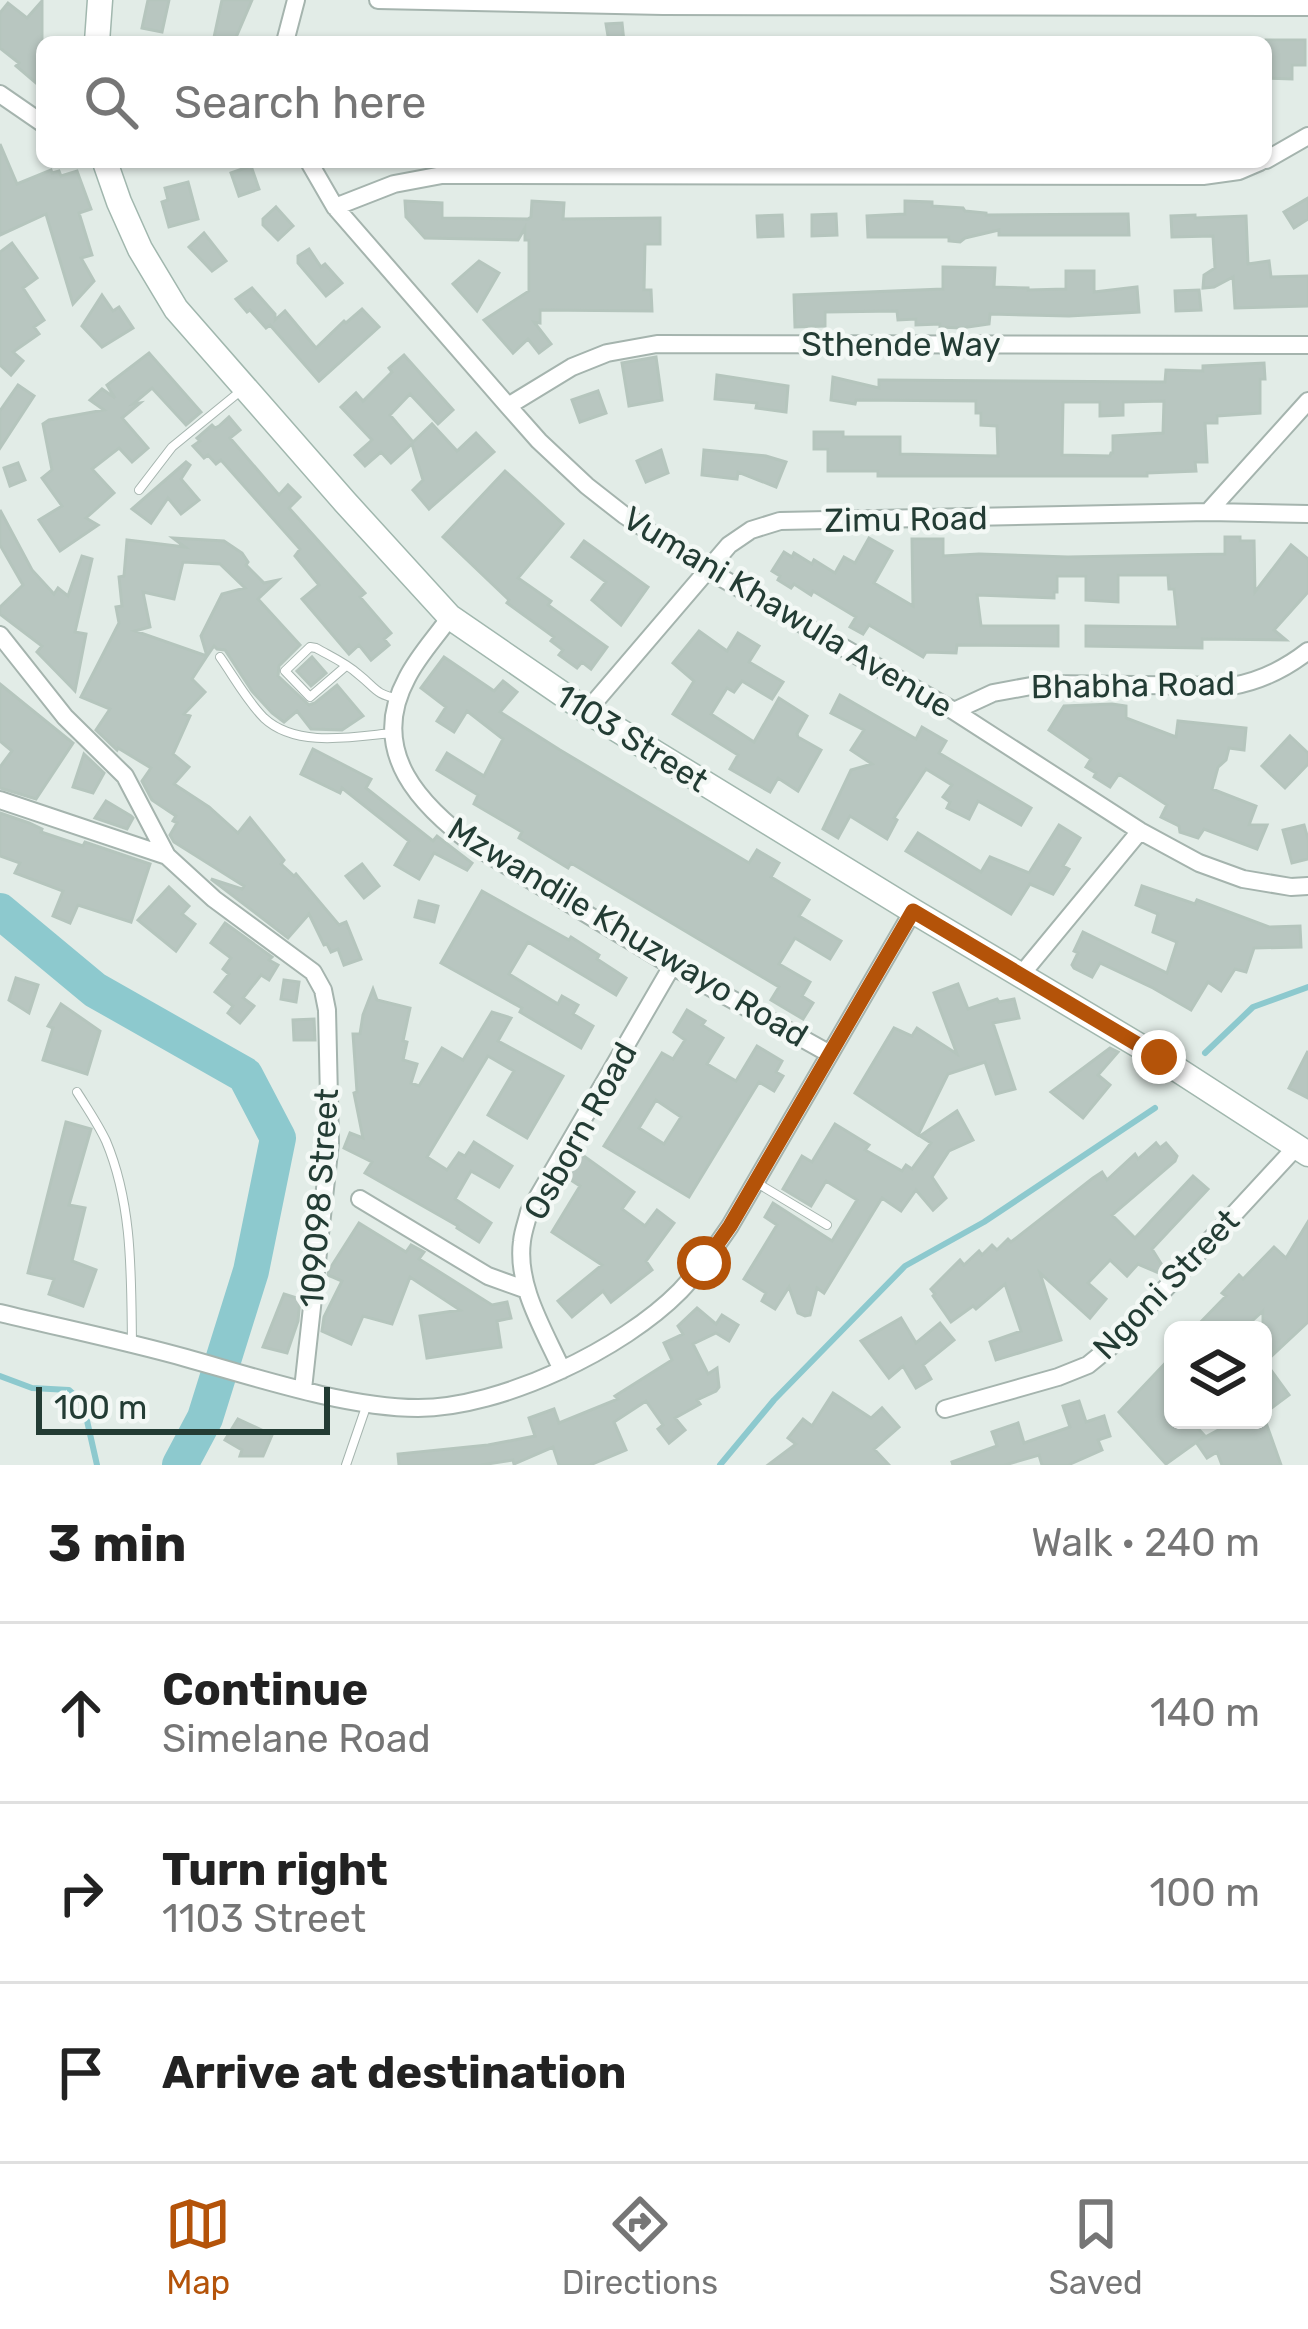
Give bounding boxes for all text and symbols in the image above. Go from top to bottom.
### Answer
search box [36,36,1272,168]
icon: search [78,69,144,135]
text: Search here [174,76,426,129]
street label: Sthende Way [801,325,1001,364]
street label: Vumani Khawula Avenue [616,498,960,726]
street label: Zimu Road [824,498,988,540]
street label: Bhabha Road [1030,664,1236,706]
street label: 1103 Street [549,676,716,800]
street label: Mzwandile Khuzwayo Road [441,809,815,1055]
route end [1132,1030,1186,1084]
street label: Osborn Road [515,1036,645,1226]
street label: 109098 Street [292,1087,346,1309]
street label: Ngoni Street [1085,1201,1247,1367]
route start [677,1236,731,1290]
map controls [1164,1321,1272,1429]
button: layers [1164,1321,1272,1429]
scale bar [36,1381,330,1434]
text: 100 m [54,1388,147,1427]
text: 3 min [48,1513,187,1574]
text: Walk · 240 m [1031,1520,1260,1566]
text: Continue [162,1663,368,1716]
icon: ahead [48,1680,114,1746]
text: 140 m [1150,1690,1260,1736]
text: Simelane Road [162,1716,431,1762]
text: Turn right [162,1843,388,1896]
icon: right [48,1860,114,1926]
text: 100 m [1150,1870,1260,1916]
text: 1103 Street [162,1896,366,1942]
icon: arrive [48,2040,114,2106]
text: Arrive at destination [162,2046,627,2099]
tab: Map [165,2191,231,2302]
tab: Directions [562,2191,718,2302]
tab: Saved [1049,2191,1143,2302]

